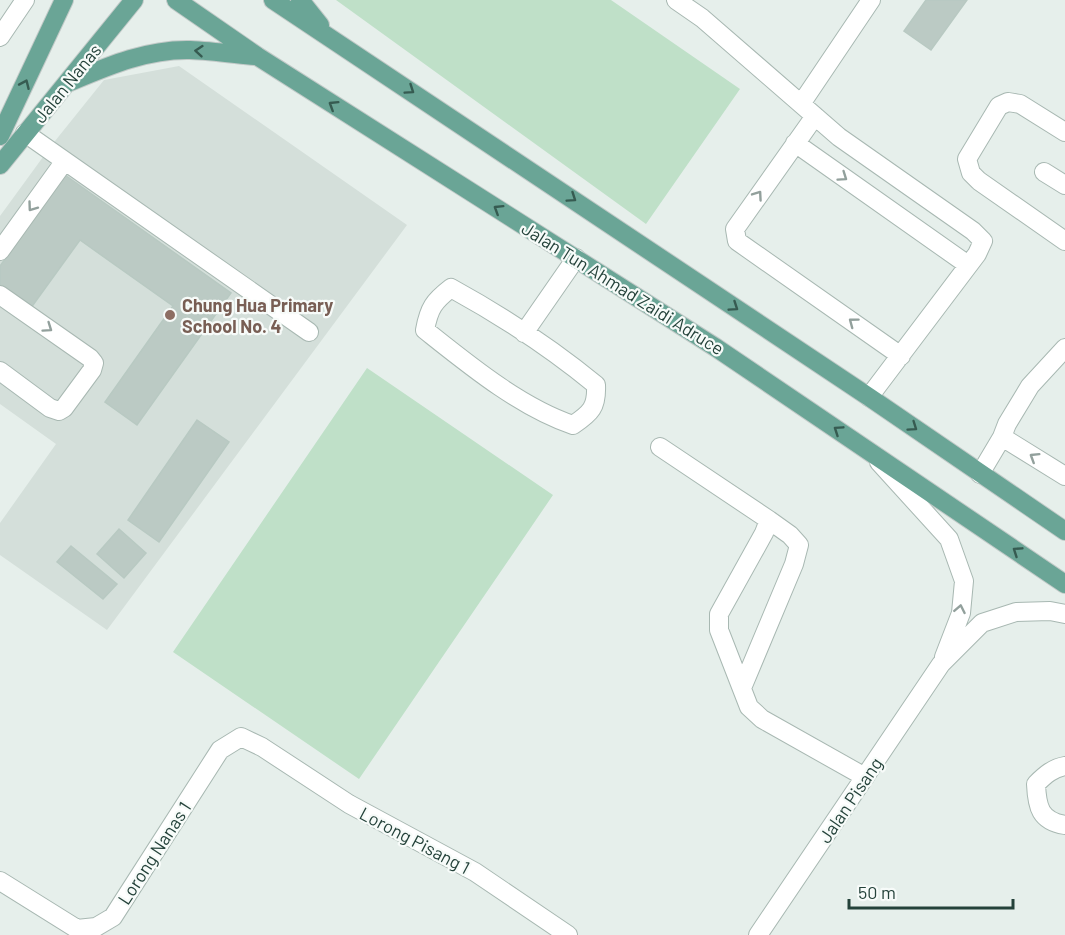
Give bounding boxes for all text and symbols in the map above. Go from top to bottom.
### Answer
street label: Jalan Nanas [29,39,105,127]
one-way arrow [194,45,203,58]
one-way arrow [18,79,30,90]
one-way arrow [403,83,414,94]
one-way arrow [329,101,340,112]
one-way arrow [836,170,847,181]
one-way arrow [566,191,576,203]
one-way arrow [751,191,762,202]
one-way arrow [28,200,39,211]
one-way arrow [494,205,505,216]
street label: Jalan Tun Ahmad Zaidi Adruce [518,217,728,359]
place label: Chung Hua Primary School No. 4 [182,294,333,337]
one-way arrow [728,299,738,311]
marker: Chung Hua Primary School No. 4 [163,308,177,322]
one-way arrow [849,318,860,329]
one-way arrow [41,321,52,332]
one-way arrow [907,420,918,431]
one-way arrow [833,426,844,437]
one-way arrow [1030,452,1040,464]
one-way arrow [1012,547,1023,558]
one-way arrow [953,604,966,614]
street label: Jalan Pisang [813,753,887,847]
street label: Lorong Nanas 1 [113,798,195,908]
street label: Lorong Pisang 1 [356,802,474,878]
scale bar [849,872,1012,910]
text: 50 m [858,881,896,903]

